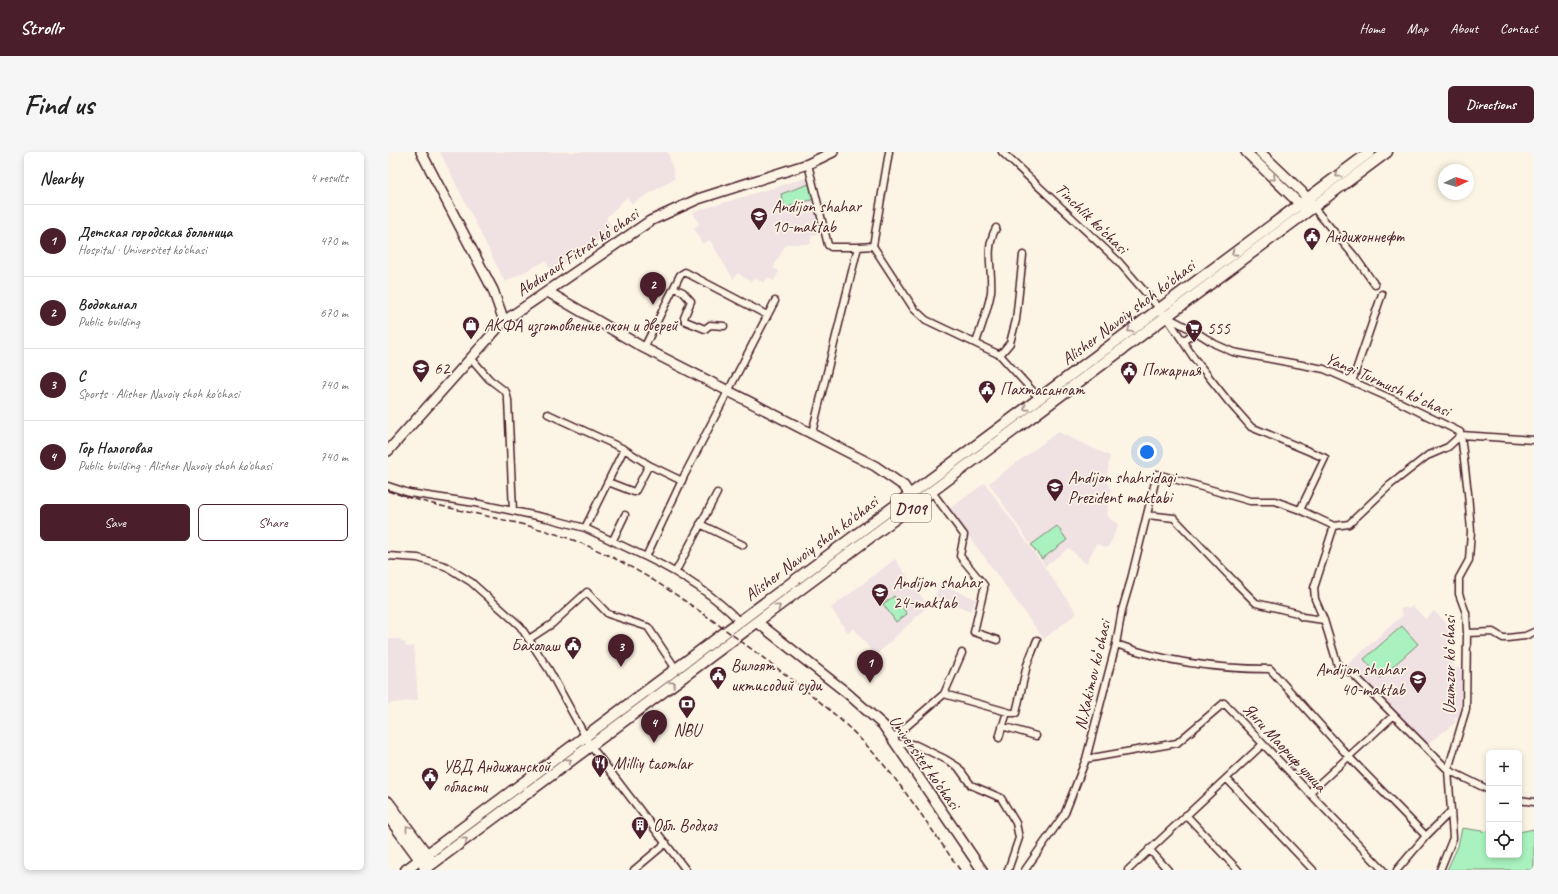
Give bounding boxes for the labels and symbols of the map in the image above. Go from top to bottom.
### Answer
north arrow [1438,164,1474,200]
one-way arrow [1336,170,1343,177]
one-way arrow [1268,173,1276,180]
street label: Tinchlik kо‘chasi [1051,178,1134,259]
place label: Andijon shahar 10-maktab [772,196,863,237]
street label: Abdurauf Fitrat koʻchasi [512,203,644,301]
school or university icon: Andijon shahar 10-maktab [749,206,769,231]
public building icon: Андижоннефт [1302,226,1322,251]
place label: Андижоннефт [1325,226,1405,247]
one-way arrow [1231,248,1238,256]
street label: Alisher Navoiy shoh ko'chasi [1057,254,1201,369]
pin: 2 [640,272,666,305]
shop icon: АКФА изготовление окон и дверей [461,315,481,340]
place label: АКФА изготовление окон и дверей [484,315,679,337]
supermarket icon: 555 [1184,318,1204,343]
place label: 555 [1207,318,1231,339]
one-way arrow [1127,326,1134,333]
street label: Yangi Turmush koʻchasi [1322,348,1455,422]
school or university icon: 62 [411,358,431,383]
place label: 62 [434,358,451,379]
public building icon: Пожарная [1119,360,1139,385]
place label: Пожарная [1142,360,1202,381]
public building icon: Пахтасаноат [977,379,997,404]
place label: Пахтасаноат [1000,379,1086,400]
one-way arrow [1023,403,1030,410]
your location [1137,442,1157,462]
place label: Andijon shahridagi Prezident maktabi [1068,467,1178,508]
school or university icon: Andijon shahridagi Prezident maktabi [1045,477,1065,502]
street label: Alisher Navoiy shoh ko'chasi [740,490,884,605]
road number: D109 [891,494,931,522]
place label: Andijon shahar 24-maktab [893,572,984,613]
school or university icon: Andijon shahar 24-maktab [870,582,890,607]
one-way arrow [773,604,780,611]
street label: Uzumzor koʻchasi [1439,614,1460,714]
street label: N.Xakimov koʻchasi [1070,617,1116,732]
pin: 3 [608,634,634,667]
place label: Бахолаш [511,635,561,656]
public building icon: Бахолаш [563,635,583,660]
pin: 1 [857,650,883,683]
place label: Вилоят иктисодий суди [731,655,823,696]
place label: Andijon shahar 40-maktab [1316,659,1407,700]
public building icon: Вилоят иктисодий суди [708,665,728,690]
school or university icon: Andijon shahar 40-maktab [1408,669,1428,694]
one-way arrow [669,682,676,689]
bank icon: NBU [677,694,697,719]
street label: Янги Маориф улица [1238,699,1332,797]
pin: 4 [641,710,667,743]
street label: Universitet kо‘chasi [884,711,966,815]
place label: NBU [673,720,704,741]
restaurant icon: Milliy taomlar [590,753,610,778]
place label: Milliy taomlar [613,753,694,774]
place label: УВД Андижанской области [443,756,551,797]
one-way arrow [564,759,571,766]
public building icon: УВД Андижанской области [420,766,440,791]
building icon: Обл. Водхоз [630,815,650,840]
place label: Обл. Водхоз [653,815,718,836]
one-way arrow [405,826,412,833]
one-way arrow [461,837,468,845]

